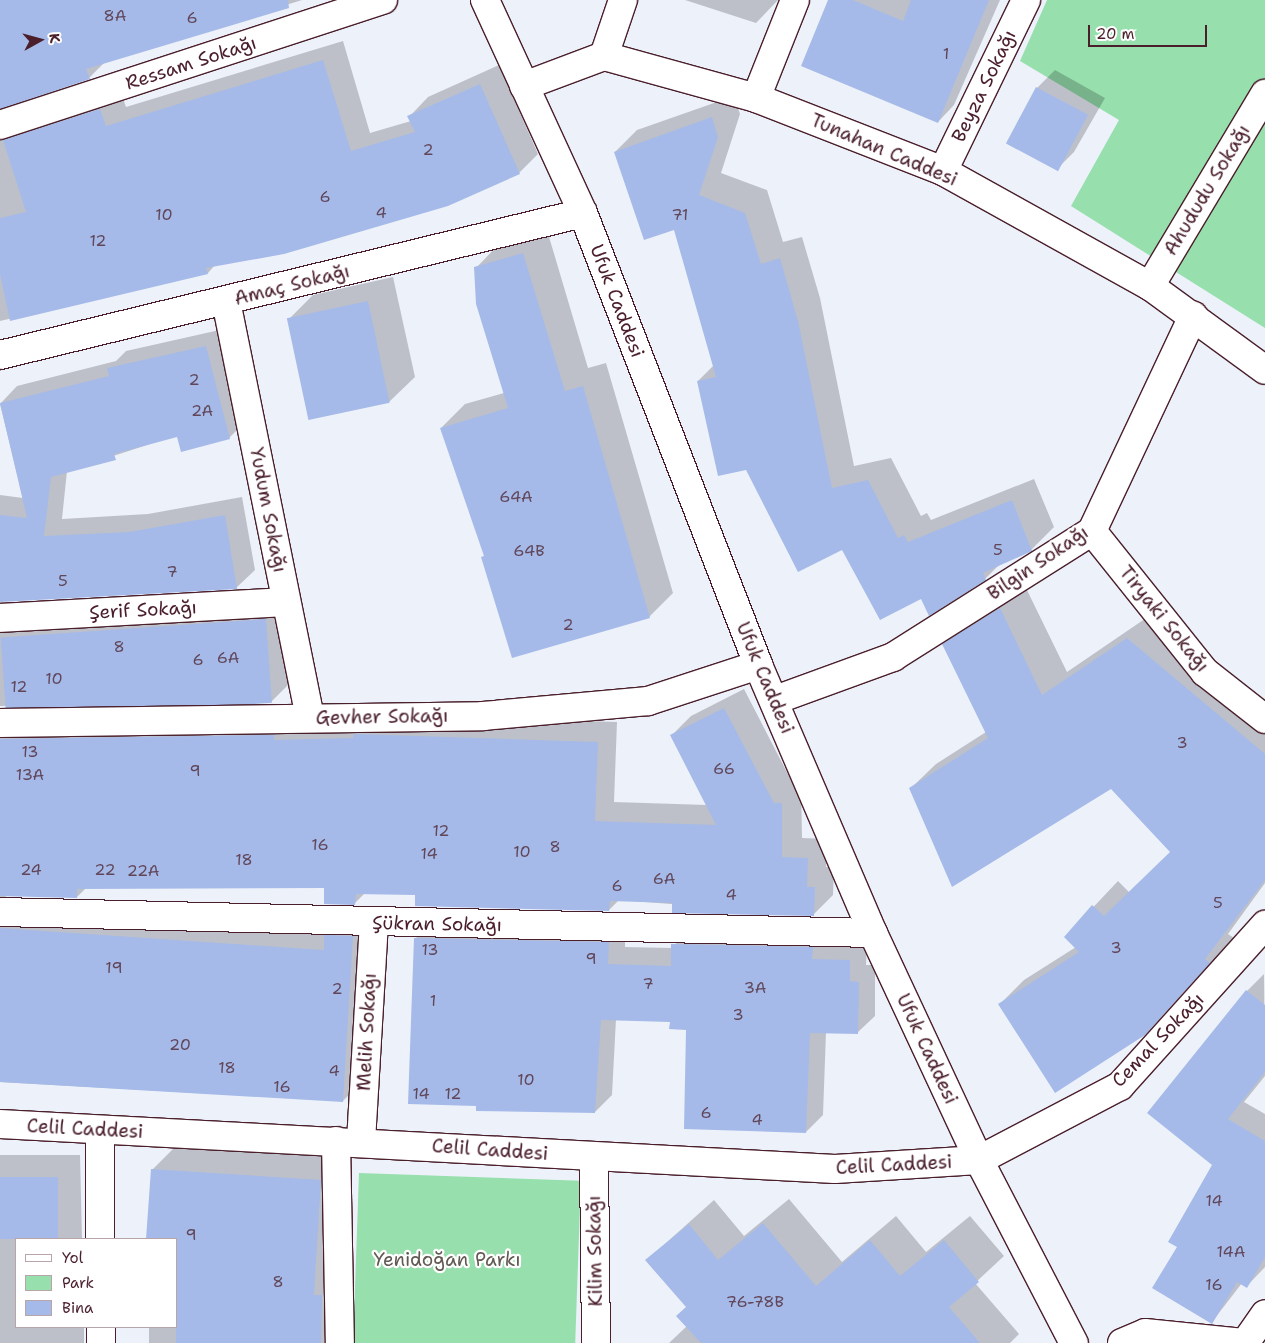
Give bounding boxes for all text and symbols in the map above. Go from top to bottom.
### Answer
house number: 8A [104,6,126,26]
house number: 6 [186,8,198,28]
north arrow [15,15,65,65]
scale bar [1090,15,1209,47]
text: 20 m [1096,24,1135,44]
street label: Beyza Sokağı [947,26,1021,146]
street label: Ressam Sokağı [123,31,259,95]
text: K [45,32,64,44]
house number: 1 [943,44,949,64]
street label: Tunahan Caddesi [807,109,961,191]
street label: Ahududu Sokağı [1159,121,1255,259]
house number: 2 [422,140,434,160]
house number: 6 [319,187,331,207]
house number: 4 [375,203,387,223]
house number: 10 [155,205,173,225]
house number: 71 [671,205,689,225]
house number: 12 [89,231,107,251]
street label: Ufuk Caddesi [585,241,649,361]
street label: Amaç Sokağı [232,260,352,310]
house number: 2 [188,370,200,390]
house number: 2A [191,401,213,421]
street label: Yudum Sokağı [245,446,291,574]
house number: 64A [499,487,533,507]
street label: Bilgin Sokağı [983,521,1093,605]
house number: 5 [993,540,1003,560]
house number: 64B [513,541,545,561]
street label: Tiryaki Sokağı [1114,561,1214,677]
house number: 7 [166,562,178,582]
house number: 5 [58,571,68,591]
street label: Şerif Sokağı [88,596,198,624]
house number: 2 [562,615,574,635]
street label: Ufuk Caddesi [731,619,799,737]
house number: 8 [113,637,125,657]
house number: 6A [217,648,239,668]
house number: 6 [192,650,204,670]
house number: 10 [45,669,63,689]
house number: 12 [10,677,28,697]
street label: Gevher Sokağı [315,704,449,730]
house number: 3 [1176,733,1188,753]
house number: 13 [21,742,39,762]
house number: 66 [713,759,735,779]
house number: 9 [189,761,201,781]
house number: 13A [16,765,44,785]
house number: 12 [432,821,450,841]
house number: 16 [311,835,329,855]
house number: 8 [549,837,561,857]
house number: 10 [513,842,531,862]
house number: 14 [420,844,438,864]
house number: 18 [235,850,253,870]
house number: 24 [20,860,42,880]
house number: 22 [94,860,116,880]
house number: 22A [127,861,159,881]
house number: 6A [653,869,675,889]
house number: 6 [611,876,623,896]
house number: 4 [725,885,737,905]
house number: 5 [1213,893,1223,913]
street label: Şükran Sokağı [372,911,502,937]
house number: 3 [1110,938,1122,958]
house number: 13 [421,940,439,960]
house number: 9 [585,949,597,969]
house number: 19 [105,958,123,978]
street label: Melih Sokağı [353,972,381,1092]
house number: 7 [642,974,654,994]
house number: 3A [744,978,766,998]
house number: 2 [331,979,343,999]
street label: Cemal Sokağı [1107,988,1209,1092]
street label: Ufuk Caddesi [891,990,963,1108]
house number: 1 [430,991,436,1011]
house number: 3 [732,1005,744,1025]
house number: 20 [169,1035,191,1055]
house number: 18 [218,1058,236,1078]
house number: 4 [328,1061,340,1081]
house number: 10 [517,1070,535,1090]
house number: 16 [273,1077,291,1097]
house number: 14 [412,1084,430,1104]
house number: 12 [444,1084,462,1104]
house number: 6 [700,1103,712,1123]
house number: 4 [751,1110,763,1130]
street label: Celil Caddesi [26,1115,144,1143]
street label: Celil Caddesi [431,1135,549,1165]
street label: Celil Caddesi [835,1151,953,1179]
house number: 14 [1205,1191,1223,1211]
street label: Kilim Sokağı [583,1195,607,1307]
house number: 9 [185,1225,197,1245]
legend [15,1238,178,1328]
house number: 14A [1217,1242,1245,1262]
text: Yol [62,1248,83,1268]
park label: Yenidoğan Parkı [373,1249,521,1271]
house number: 8 [272,1272,284,1292]
text: Park [62,1273,94,1293]
house number: 16 [1205,1275,1223,1295]
house number: 76-78B [726,1292,784,1312]
text: Bina [62,1298,93,1318]

